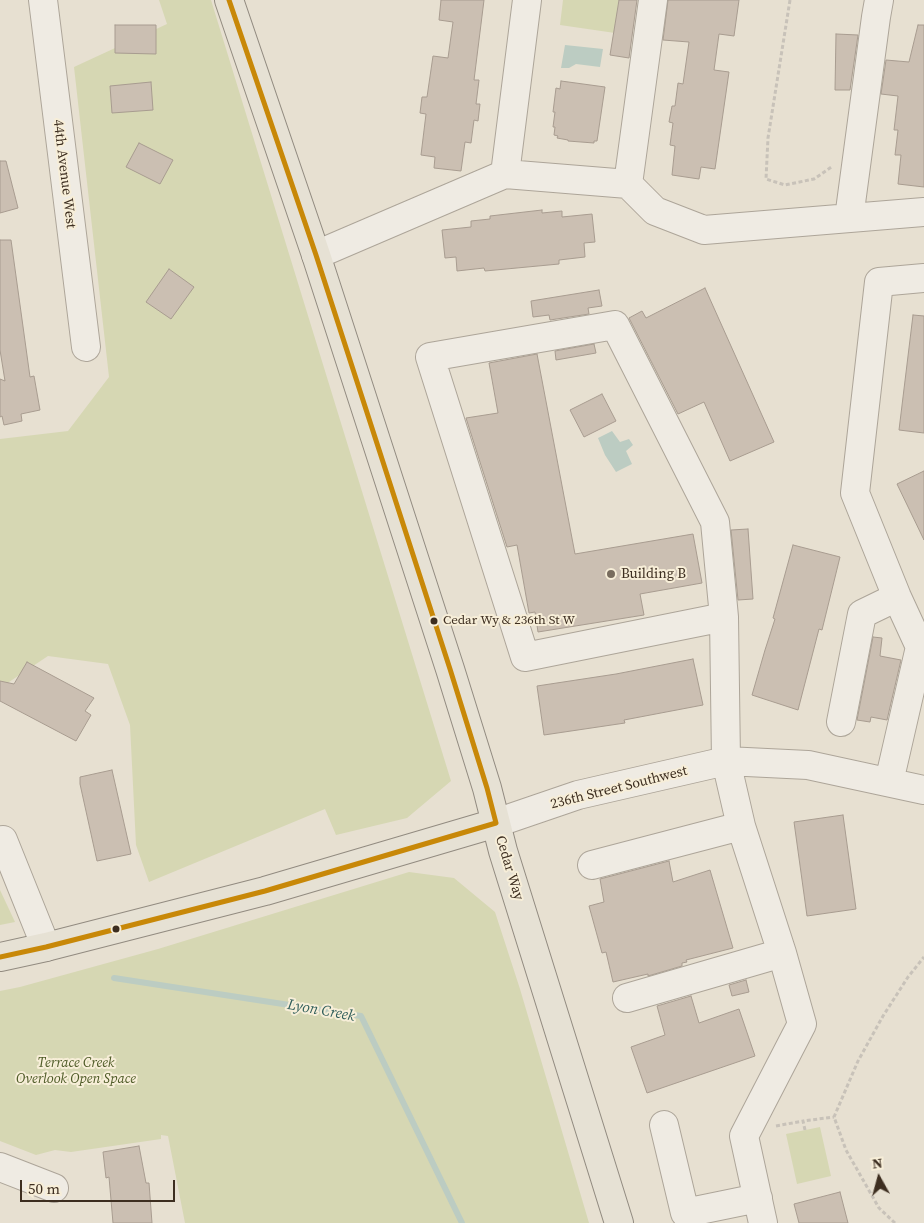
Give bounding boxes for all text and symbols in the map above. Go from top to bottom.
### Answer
street label: 44th Avenue West [49,119,79,229]
place label: Building B [621,566,686,582]
marker: Building B [605,568,617,580]
place label: Cedar Wy & 236th St W [443,613,575,629]
marker: Cedar Wy & 236th St W [429,616,439,626]
street label: 236th Street Southwest [549,763,689,813]
street label: Cedar Way [491,834,527,902]
unlabelled marker [111,924,121,934]
water label: Lyon Creek [286,996,356,1026]
park label: Terrace Creek Overlook Open Space [16,1055,136,1088]
north arrow [854,1153,904,1203]
text: N [871,1153,883,1174]
scale bar [22,1170,178,1202]
text: 50 m [28,1178,60,1199]

